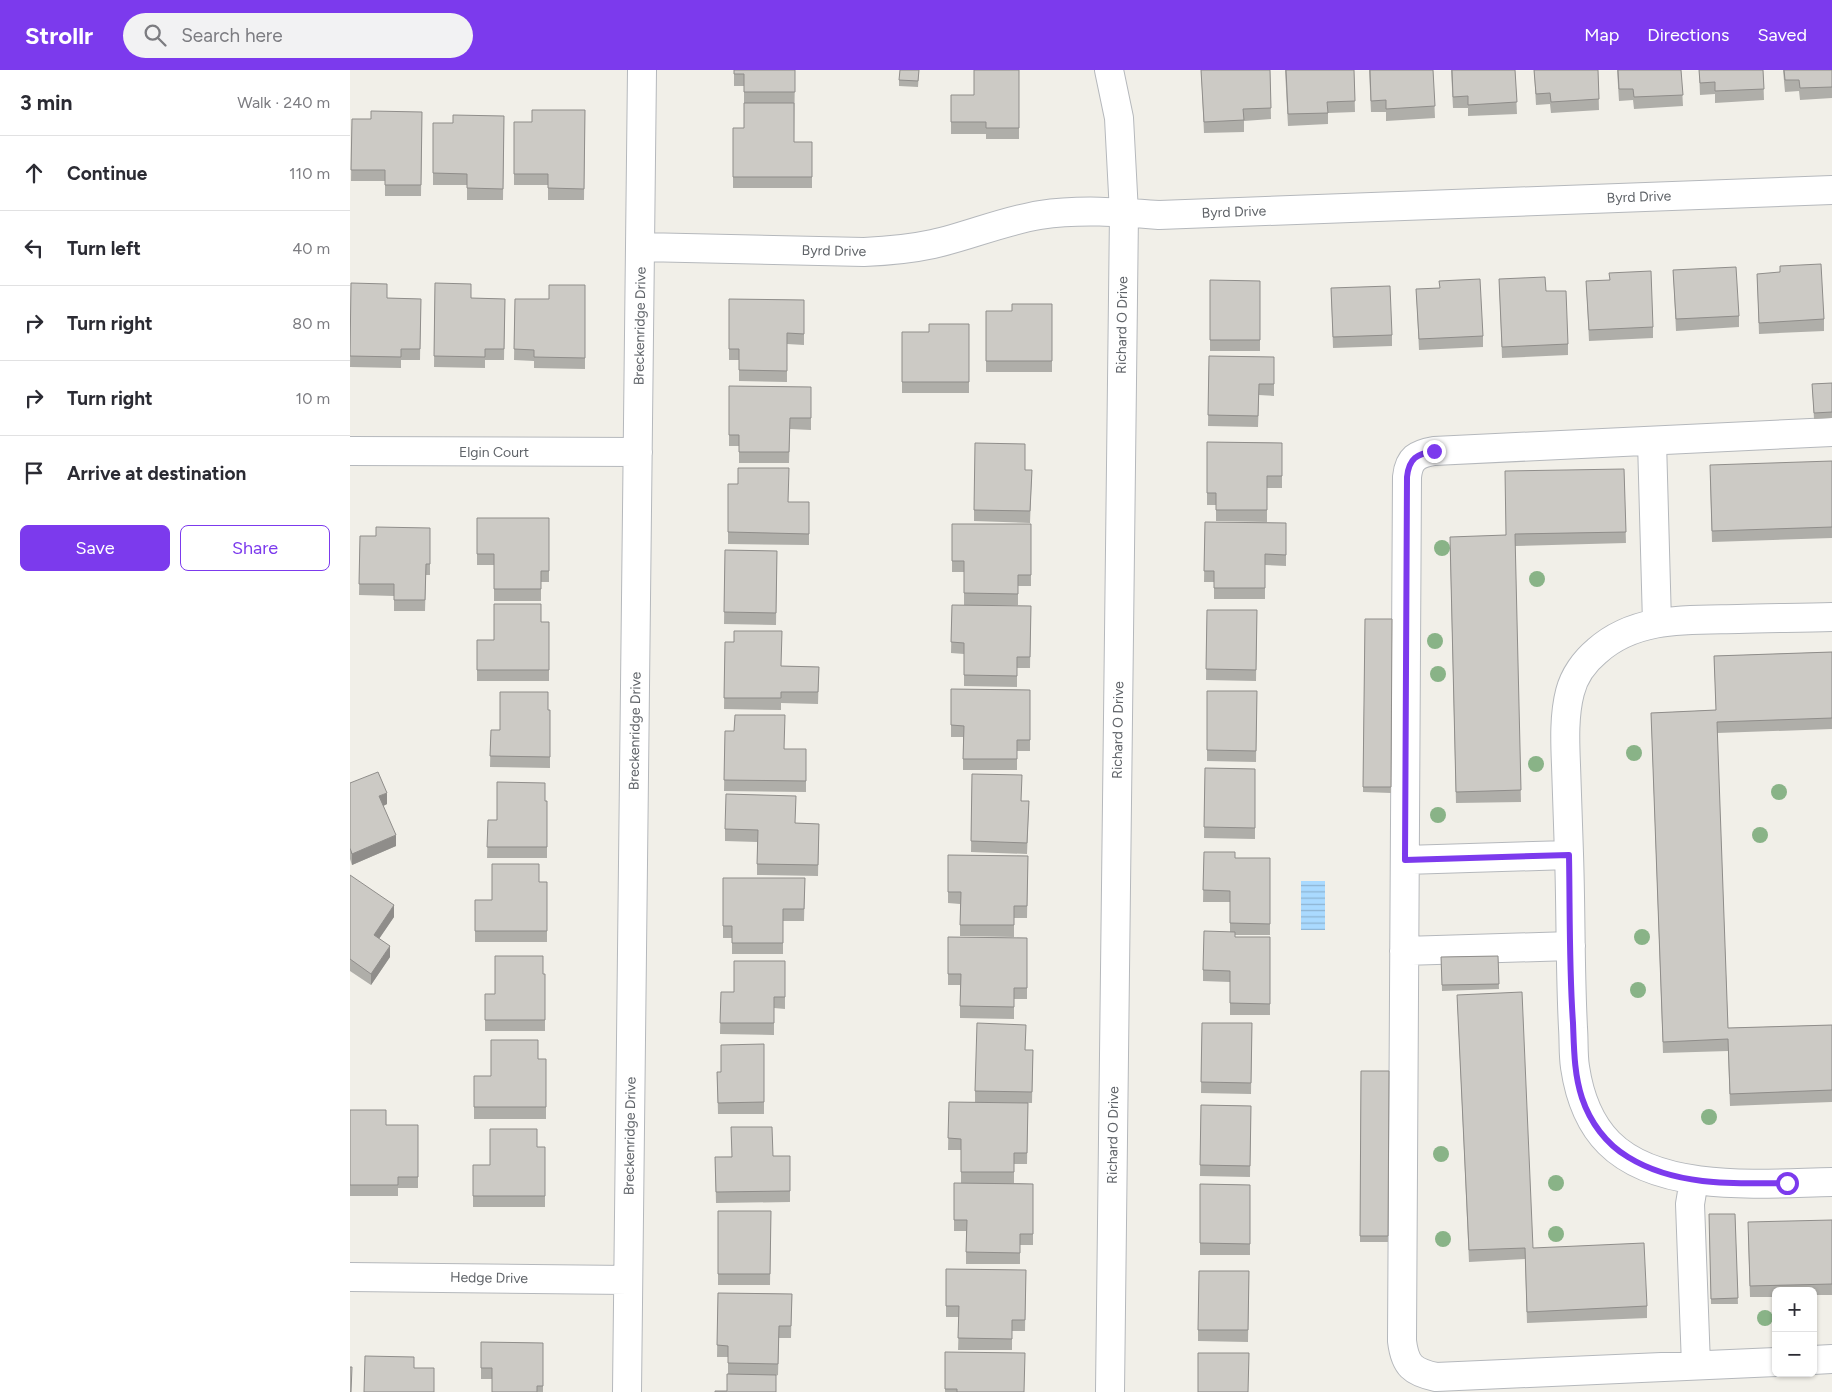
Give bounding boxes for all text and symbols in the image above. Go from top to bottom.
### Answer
search box [123,13,473,58]
text: Strollr [25,21,93,50]
icon: search [141,21,169,49]
text: Search here [181,24,283,47]
text: Map [1584,24,1619,46]
text: Directions [1647,24,1729,46]
text: Saved [1757,24,1807,46]
text: 3 min [20,90,72,115]
text: Walk · 240 m [237,93,330,112]
icon: ahead [20,159,48,187]
text: Continue [67,162,147,185]
text: 110 m [289,164,330,183]
street label: Byrd Drive [1606,187,1672,207]
street label: Byrd Drive [1201,202,1267,222]
icon: left [20,234,48,262]
text: Turn left [67,237,141,260]
text: 40 m [292,239,330,258]
street label: Byrd Drive [802,242,867,260]
street label: Breckenridge Drive [630,266,650,385]
street label: Richard O Drive [1113,276,1131,374]
icon: right [20,309,48,337]
text: Turn right [67,312,153,335]
text: 80 m [292,314,330,333]
icon: right [20,384,48,412]
text: Turn right [67,387,153,410]
text: 10 m [296,389,330,408]
route end [1423,440,1446,463]
street label: Elgin Court [459,444,529,461]
icon: arrive [20,459,48,487]
text: Arrive at destination [67,462,246,485]
button: Save [20,525,170,571]
button: Share [180,525,330,571]
street label: Breckenridge Drive [625,671,645,790]
street label: Richard O Drive [1109,681,1127,779]
street label: Breckenridge Drive [620,1076,640,1195]
street label: Richard O Drive [1104,1086,1122,1184]
route start [1776,1172,1799,1195]
street label: Hedge Drive [450,1269,529,1287]
map controls [1772,1287,1817,1377]
button: + [1772,1287,1817,1332]
button: − [1772,1332,1817,1377]

